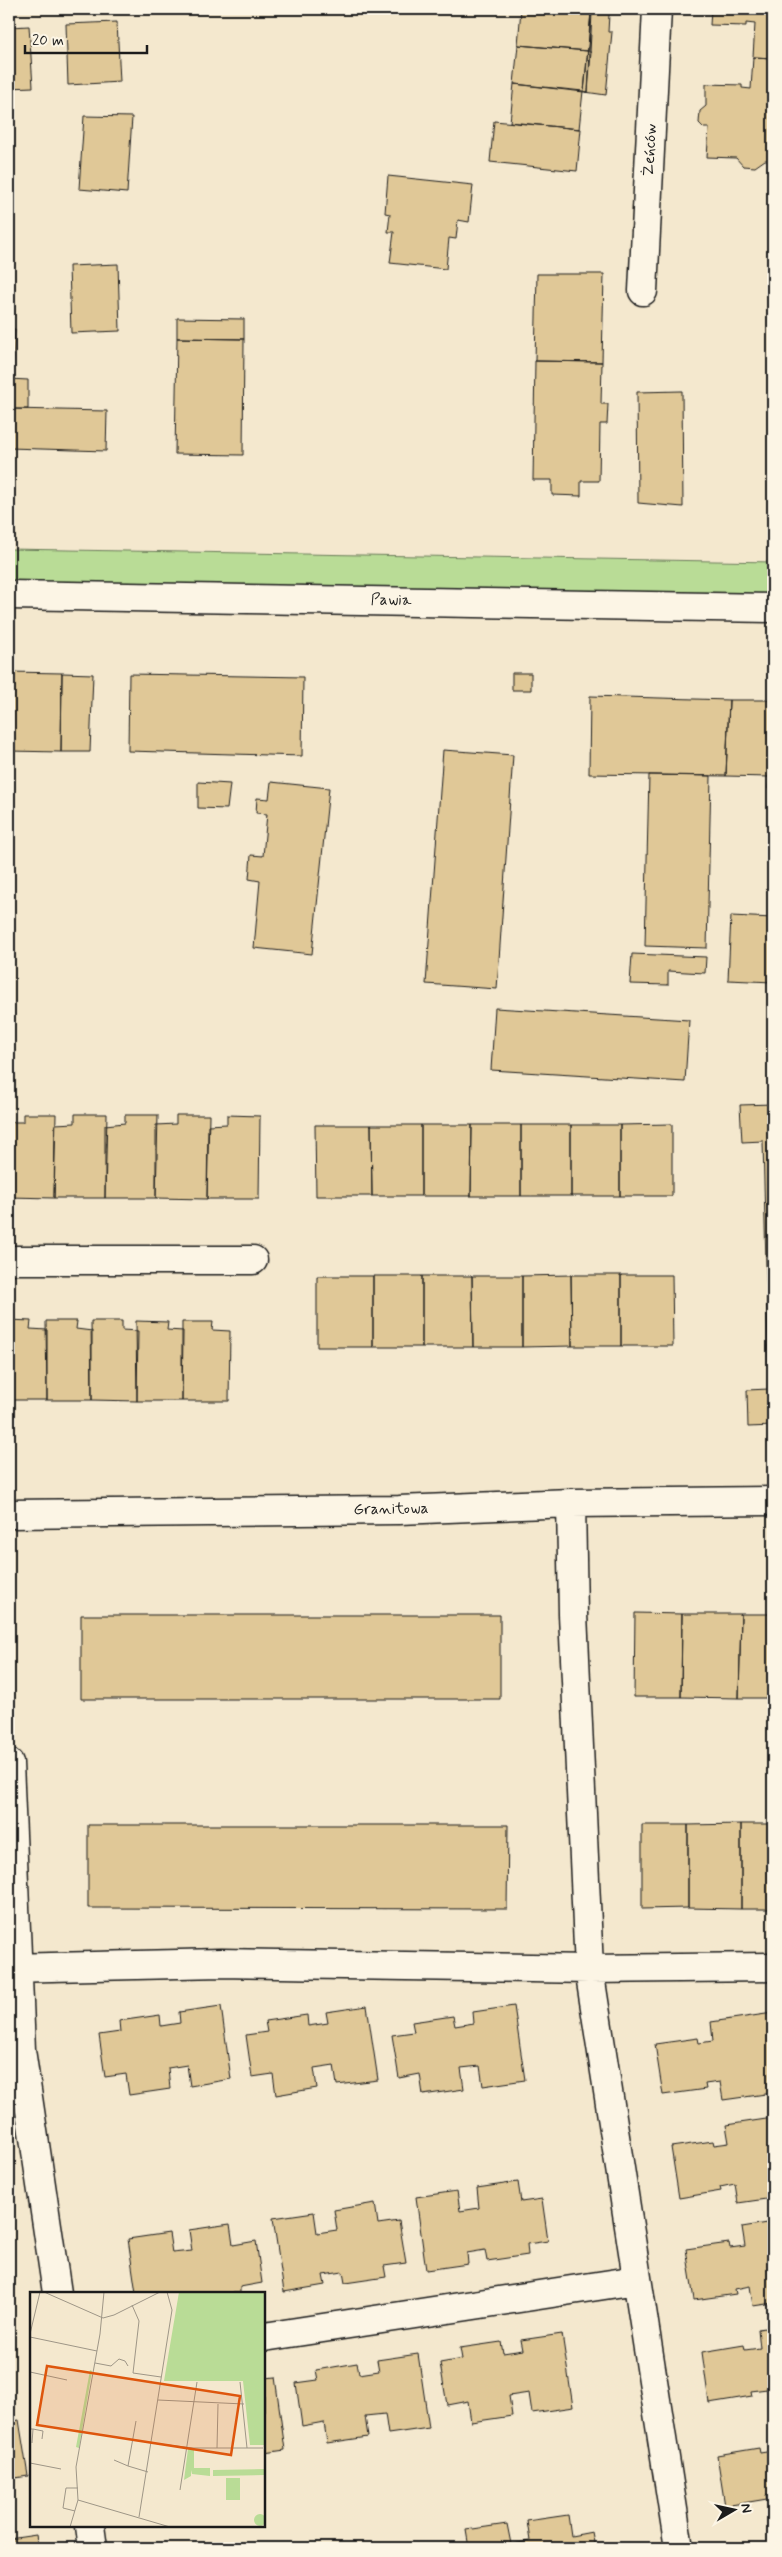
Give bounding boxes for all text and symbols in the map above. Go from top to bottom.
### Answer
scale bar [25,22,148,54]
text: 20 m [32,31,64,51]
street label: Żeńców [638,123,662,177]
street label: Pawia [370,589,412,611]
street label: Granitowa [353,1498,429,1520]
inset map [30,2292,265,2527]
north arrow [710,2484,760,2534]
text: N [736,2502,755,2514]

